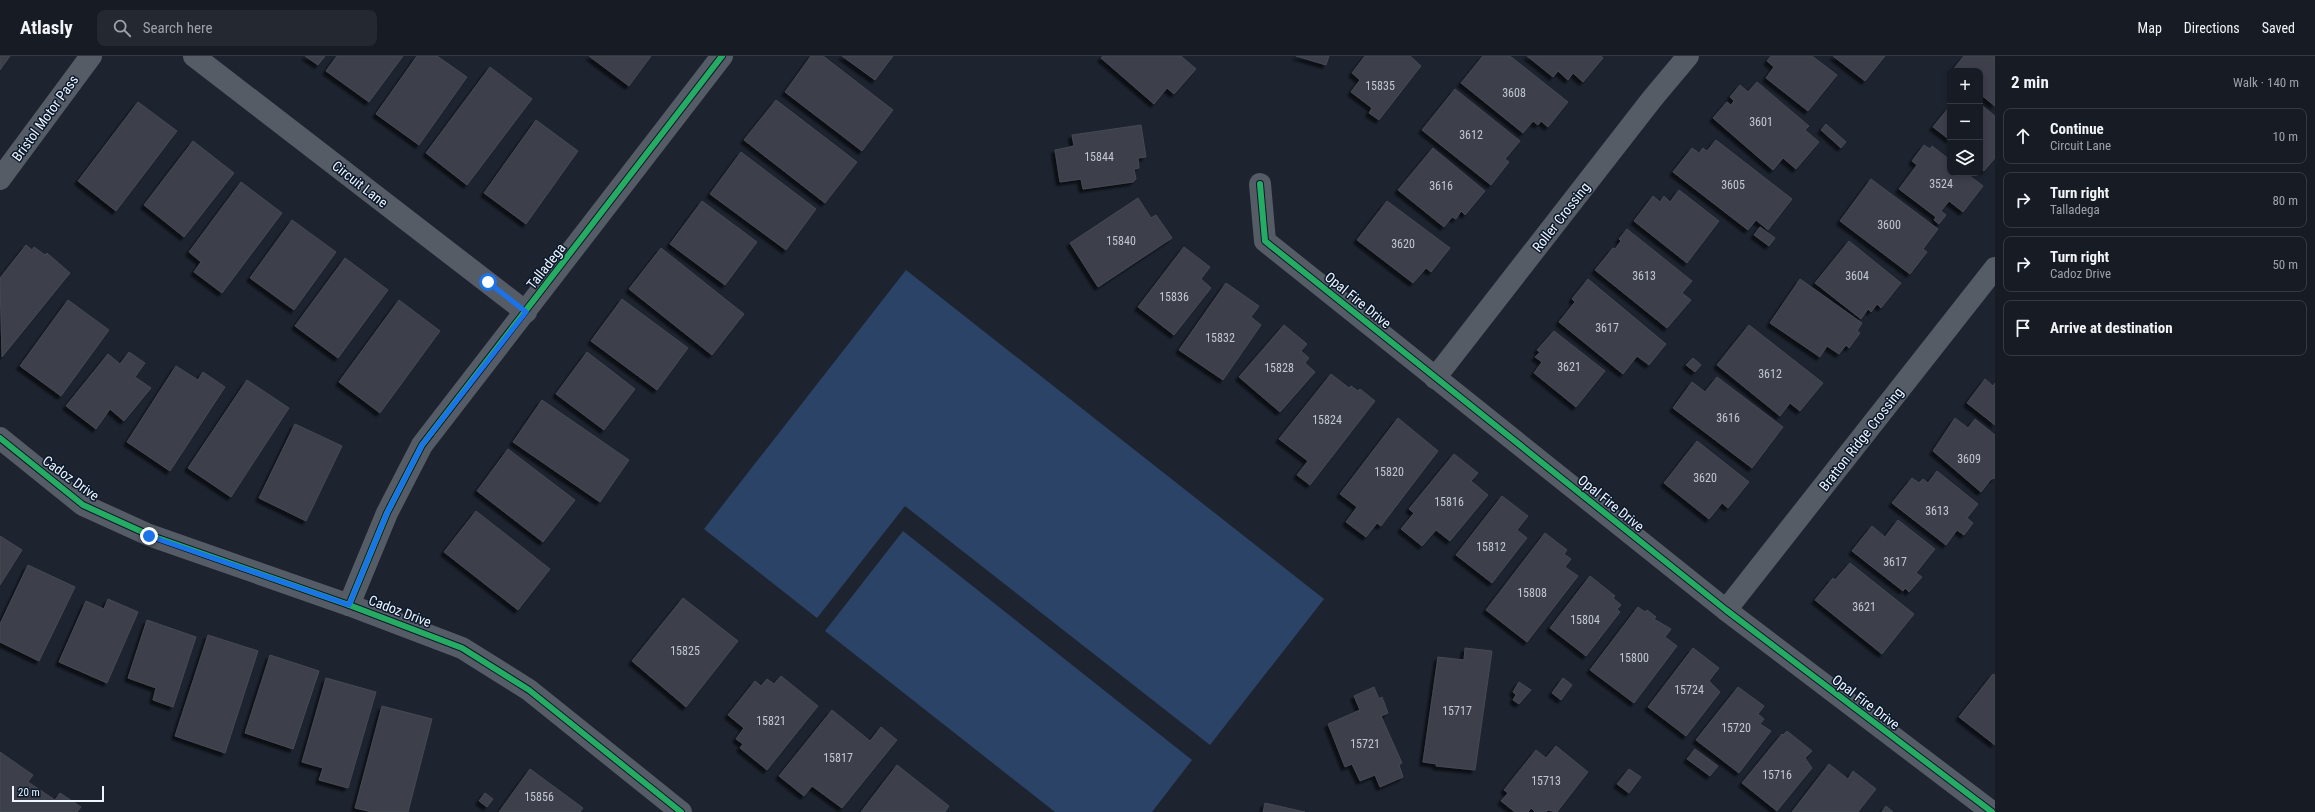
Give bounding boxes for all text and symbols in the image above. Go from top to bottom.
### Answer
search box [97,10,377,46]
text: Atlasly [20,16,73,39]
icon: search [111,17,133,39]
text: Search here [143,19,212,37]
text: Map [2138,20,2162,36]
text: Directions [2184,20,2240,36]
text: Saved [2262,20,2295,36]
map controls [1947,68,1983,176]
button: + [1947,68,1983,104]
street label: Bristol Motor Pass [8,72,82,164]
text: 2 min [2011,72,2049,92]
text: Walk · 140 m [2233,75,2299,90]
house number: 15835 [1365,79,1395,93]
house number: 3608 [1502,86,1526,100]
button: − [1947,104,1983,140]
house number: 3601 [1749,115,1773,129]
text: Continue [2050,120,2104,138]
icon: ahead [2012,125,2034,147]
house number: 3612 [1459,128,1483,142]
text: 10 m [2272,129,2298,144]
text: Circuit Lane [2050,138,2111,153]
button: layers [1947,140,1983,176]
house number: 15844 [1084,150,1114,164]
street label: Circuit Lane [329,157,391,211]
house number: 3524 [1929,177,1953,191]
house number: 3605 [1721,178,1745,192]
house number: 3616 [1429,179,1453,193]
street label: Roller Crossing [1529,179,1593,255]
text: Turn right [2050,184,2109,202]
icon: right [2012,189,2034,211]
text: 80 m [2272,193,2298,208]
text: Talladega [2050,202,2100,217]
house number: 3600 [1877,218,1901,232]
house number: 15840 [1106,234,1136,248]
house number: 3620 [1391,237,1415,251]
street label: Talladega [523,240,569,292]
text: Turn right [2050,248,2109,266]
icon: right [2012,253,2034,275]
text: 50 m [2272,257,2298,272]
text: Cadoz Drive [2050,266,2111,281]
street label: Opal Fire Drive [1322,269,1395,332]
house number: 3613 [1632,269,1656,283]
house number: 3604 [1845,269,1869,283]
route start [479,273,497,291]
house number: 15836 [1159,290,1189,304]
icon: arrive [2012,317,2034,339]
text: Arrive at destination [2050,319,2173,337]
house number: 3617 [1595,321,1619,335]
house number: 15832 [1205,331,1235,345]
house number: 3621 [1557,360,1581,374]
house number: 15828 [1264,361,1294,375]
house number: 3612 [1758,367,1782,381]
street label: Bratton Ridge Crossing [1816,384,1906,494]
house number: 3616 [1716,411,1740,425]
house number: 15824 [1312,413,1342,427]
street label: Cadoz Drive [40,452,103,504]
house number: 3609 [1957,452,1981,466]
house number: 15820 [1374,465,1404,479]
house number: 3620 [1693,471,1717,485]
street label: Opal Fire Drive [1575,472,1648,535]
house number: 15816 [1434,495,1464,509]
house number: 3613 [1925,504,1949,518]
route end [140,527,158,545]
house number: 15812 [1476,540,1506,554]
house number: 3617 [1883,555,1907,569]
house number: 15808 [1517,586,1547,600]
street label: Cadoz Drive [366,592,434,630]
house number: 3621 [1852,600,1876,614]
house number: 15804 [1570,613,1600,627]
house number: 15825 [670,644,700,658]
house number: 15800 [1619,651,1649,665]
street label: Opal Fire Drive [1829,671,1903,733]
house number: 15724 [1674,683,1704,697]
house number: 15717 [1442,704,1472,718]
house number: 15821 [756,714,786,728]
house number: 15720 [1721,721,1751,735]
house number: 15721 [1350,737,1380,751]
house number: 15817 [823,751,853,765]
house number: 15716 [1762,768,1792,782]
house number: 15713 [1531,774,1561,788]
scale bar [12,784,104,803]
text: 20 m [18,786,40,799]
house number: 15856 [524,790,554,804]

